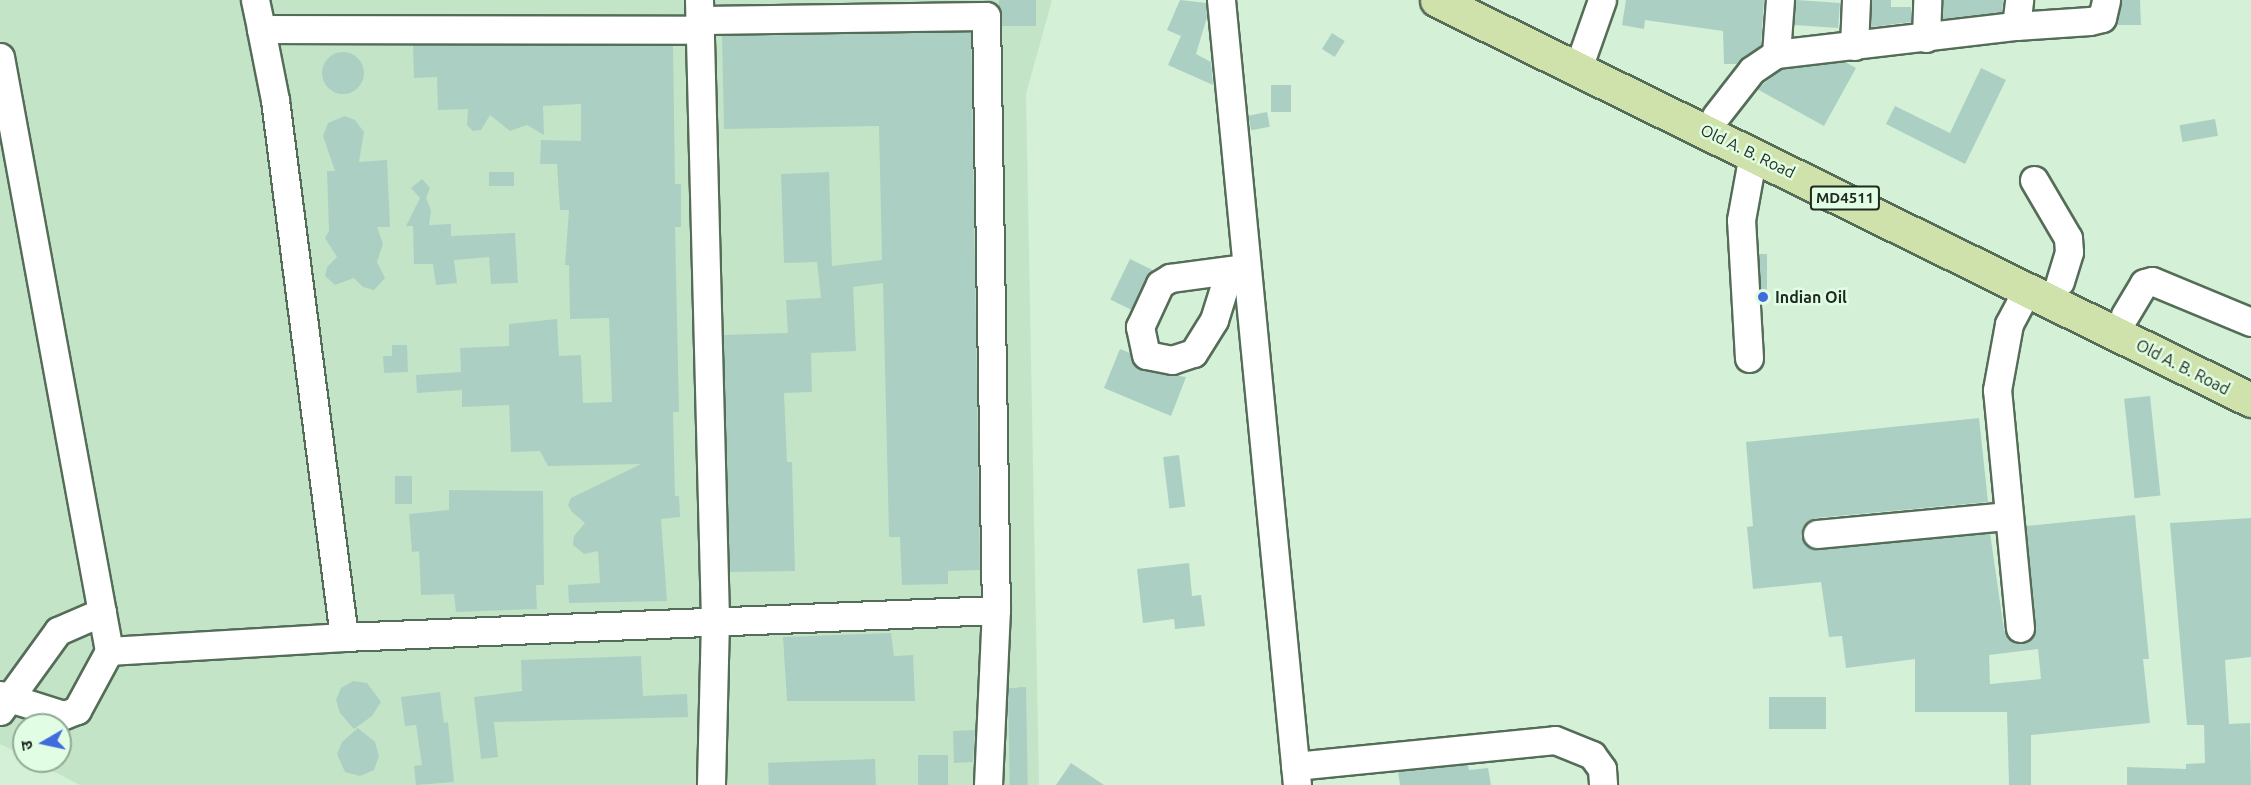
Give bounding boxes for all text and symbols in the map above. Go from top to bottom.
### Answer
street label: Old A. B. Road [1698,120,1798,182]
road number: MD4511 [1809,186,1881,210]
place label: Indian Oil [1775,287,1847,307]
marker: Indian Oil [1756,290,1770,304]
street label: Old A. B. Road [2133,335,2233,399]
north arrow [12,713,72,773]
text: उ [17,739,36,752]

